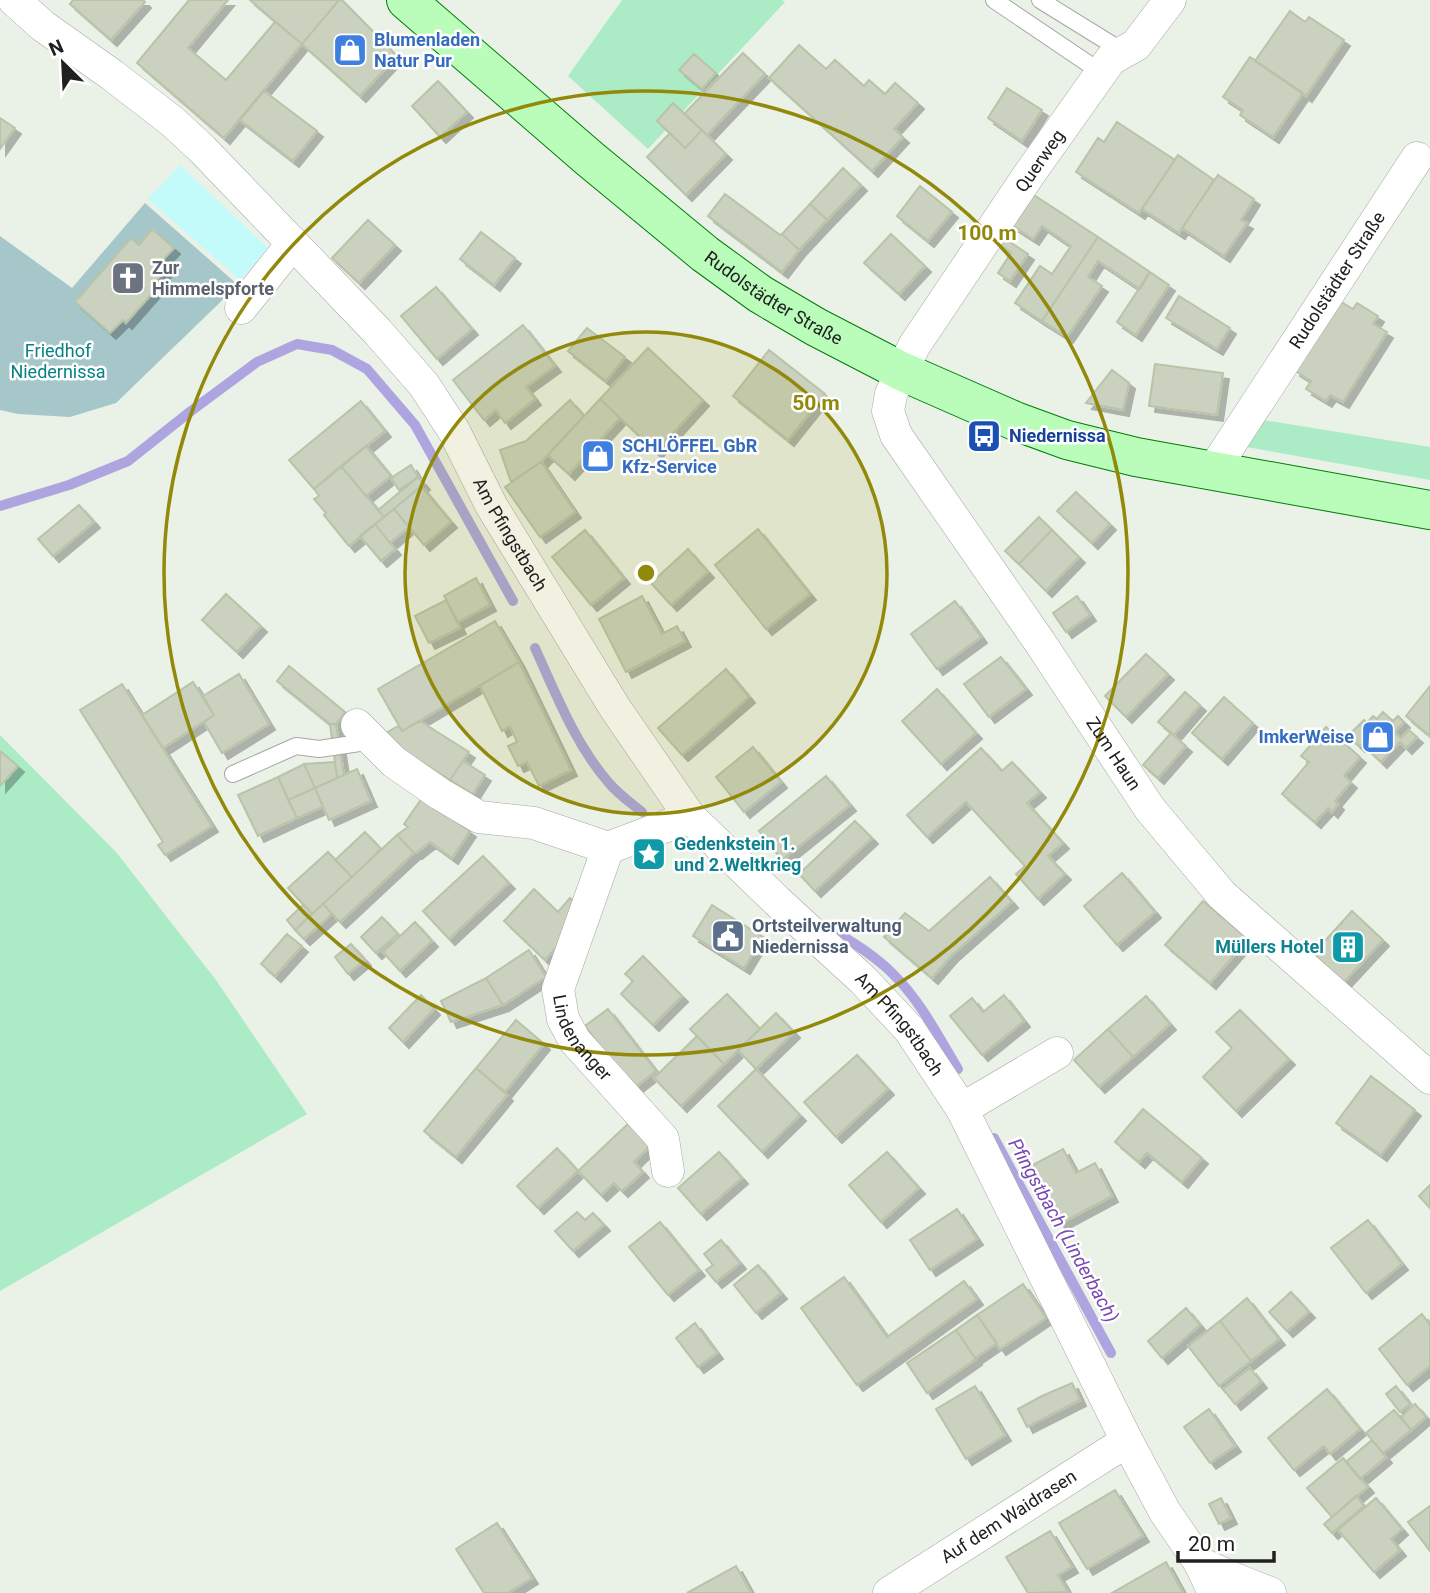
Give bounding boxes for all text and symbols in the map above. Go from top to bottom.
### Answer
north arrow [28,28,98,98]
place label: Blumenladen Natur Pur [374,29,480,71]
shop icon: Blumenladen Natur Pur [331,31,369,69]
text: N [45,35,67,61]
street label: Querweg [1011,125,1069,196]
street label: Rudolstädter Straße [1284,208,1389,352]
text: 100 m [957,221,1017,245]
street label: Rudolstädter Straße [701,246,846,349]
place label: Zur Himmelspforte [152,257,274,299]
church icon: Zur Himmelspforte [109,259,147,297]
park label: Friedhof Niedernissa [10,340,106,382]
text: 50 m [792,391,840,415]
bus stop icon: Niedernissa [965,417,1003,455]
place label: Niedernissa [1009,425,1106,446]
place label: SCHLÖFFEL GbR Kfz-Service [622,435,758,477]
shop icon: SCHLÖFFEL GbR Kfz-Service [579,437,617,475]
street label: Am Pfingstbach [469,474,552,595]
centre of rings [634,561,658,585]
street label: Zum Haun [1082,713,1146,794]
shop icon: ImkerWeise [1359,718,1397,756]
place label: ImkerWeise [1258,726,1354,747]
place label: Gedenkstein 1. und 2.Weltkrieg [674,833,801,875]
place icon: Gedenkstein 1. und 2.Weltkrieg [630,835,668,873]
place label: Ortsteilverwaltung Niedernissa [752,915,902,957]
public building icon: Ortsteilverwaltung Niedernissa [709,917,747,955]
building icon: Müllers Hotel [1329,928,1367,966]
place label: Müllers Hotel [1215,936,1324,957]
street label: Am Pfingstbach [851,967,948,1079]
street label: Lindenanger [549,993,616,1085]
water label: Pfingstbach (Linderbach) [1003,1134,1124,1326]
street label: Auf dem Waidrasen [937,1465,1080,1567]
scale bar [1178,1520,1274,1564]
text: 20 m [1188,1532,1235,1556]

